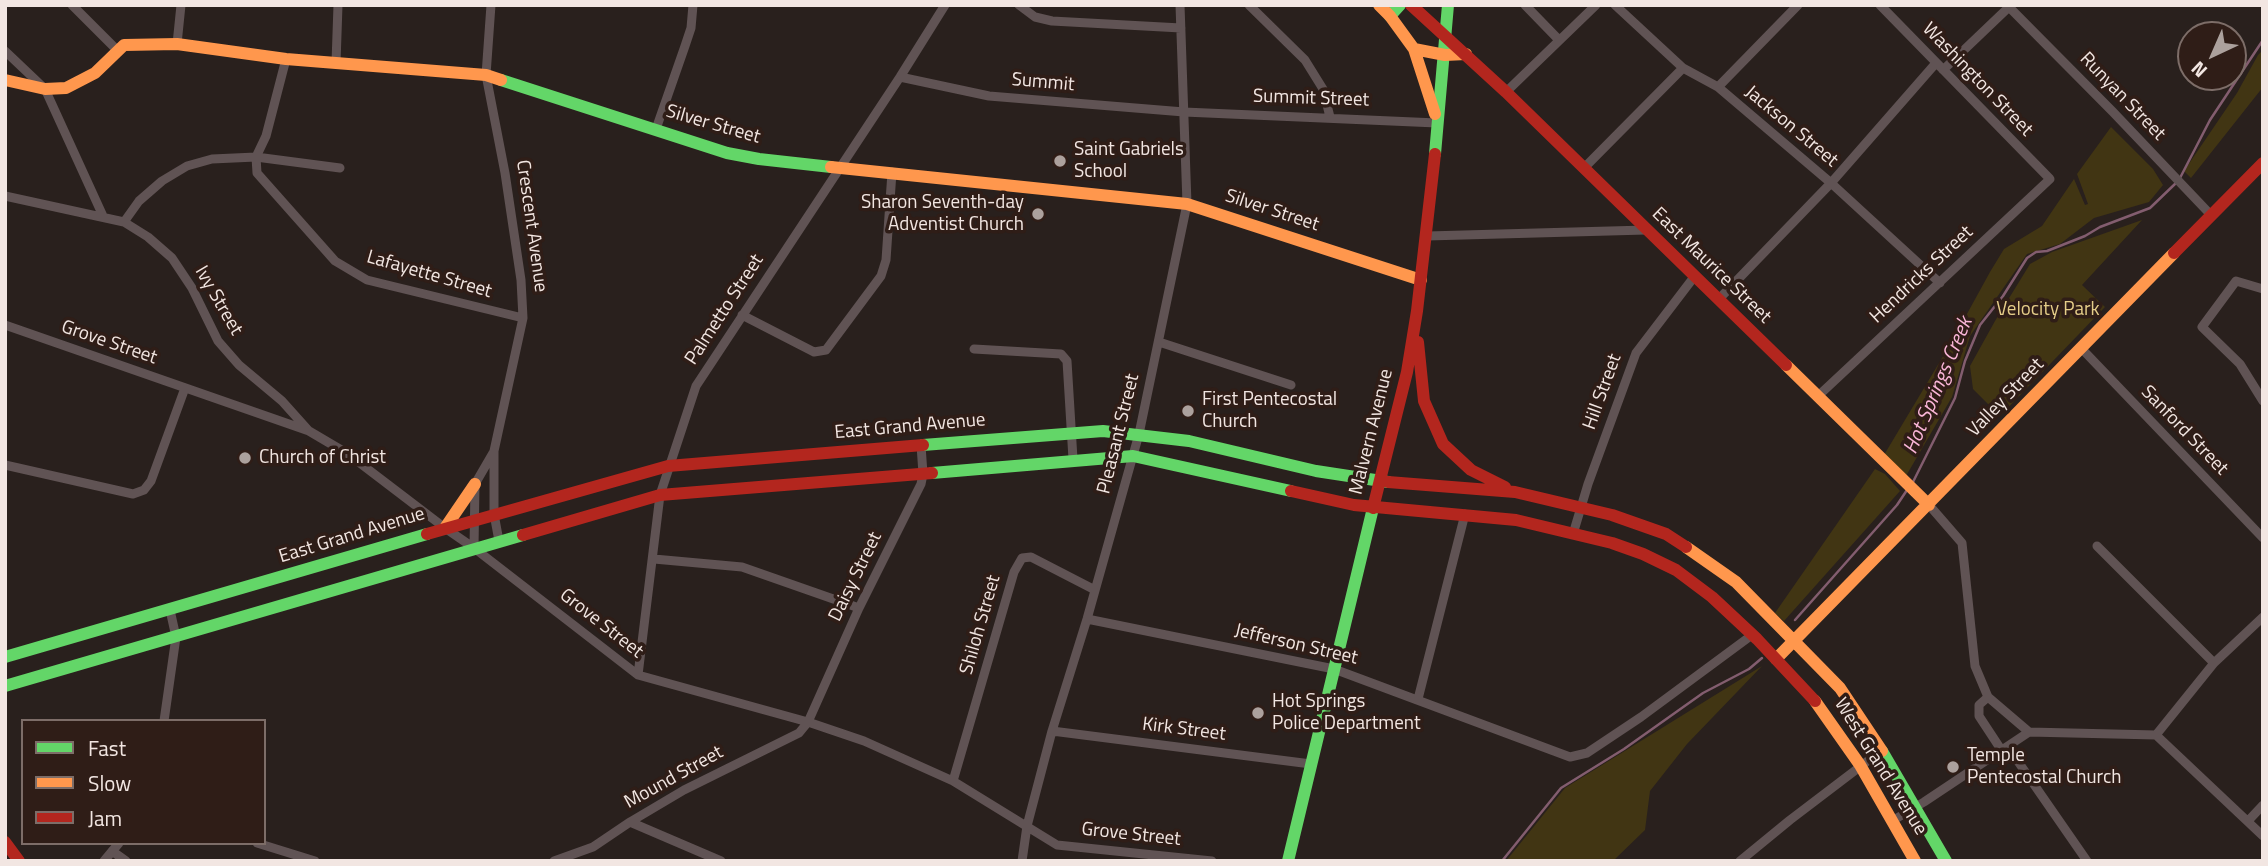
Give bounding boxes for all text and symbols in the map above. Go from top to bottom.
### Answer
street label: Washington Street [1917,18,2037,142]
north arrow [2177,21,2247,91]
street label: Runyan Street [2074,48,2170,146]
text: N [2184,55,2213,85]
street label: Summit [1011,69,1075,97]
street label: Jackson Street [1740,81,1842,173]
street label: Summit Street [1253,86,1369,112]
street label: Silver Street [663,101,763,149]
place label: Saint Gabriels School [1074,139,1184,183]
marker: Saint Gabriels School [1052,153,1068,169]
street label: Crescent Avenue [510,158,552,294]
street label: Silver Street [1222,185,1322,237]
place label: Sharon Seventh-day Adventist Church [861,192,1024,236]
street label: East Maurice Street [1647,203,1775,329]
marker: Sharon Seventh-day Adventist Church [1030,206,1046,222]
street label: Hendricks Street [1866,221,1978,329]
street label: Lafayette Street [364,246,494,304]
street label: Palmetto Street [681,251,769,369]
street label: Ivy Street [189,262,247,340]
park label: Velocity Park [1996,299,2100,321]
water label: Hot Springs Creek [1899,314,1979,458]
street label: Grove Street [58,316,160,370]
street label: Hill Street [1579,351,1627,433]
street label: Valley Street [1963,354,2049,442]
street label: Malvern Avenue [1345,367,1399,497]
street label: Pleasant Street [1093,372,1145,496]
street label: Sanford Street [2136,381,2232,481]
place label: First Pentecostal Church [1202,389,1337,433]
marker: First Pentecostal Church [1180,403,1196,419]
street label: East Grand Avenue [834,409,986,445]
place label: Church of Christ [259,447,386,469]
marker: Church of Christ [237,450,253,466]
street label: East Grand Avenue [276,503,428,569]
street label: Daisy Street [825,528,887,626]
street label: Shiloh Street [956,573,1006,677]
street label: Grove Street [555,584,647,664]
street label: Jefferson Street [1232,620,1360,670]
place label: Hot Springs Police Department [1272,691,1421,735]
street label: West Grand Avenue [1829,694,1931,840]
marker: Hot Springs Police Department [1250,705,1266,721]
street label: Kirk Street [1141,714,1227,746]
legend [21,719,266,845]
text: Fast [88,732,126,764]
street label: Mound Street [621,742,727,814]
place label: Temple Pentecostal Church [1967,745,2121,789]
marker: Temple Pentecostal Church [1945,759,1961,775]
text: Slow [88,767,131,799]
text: Jam [88,802,122,834]
street label: Grove Street [1080,818,1182,852]

